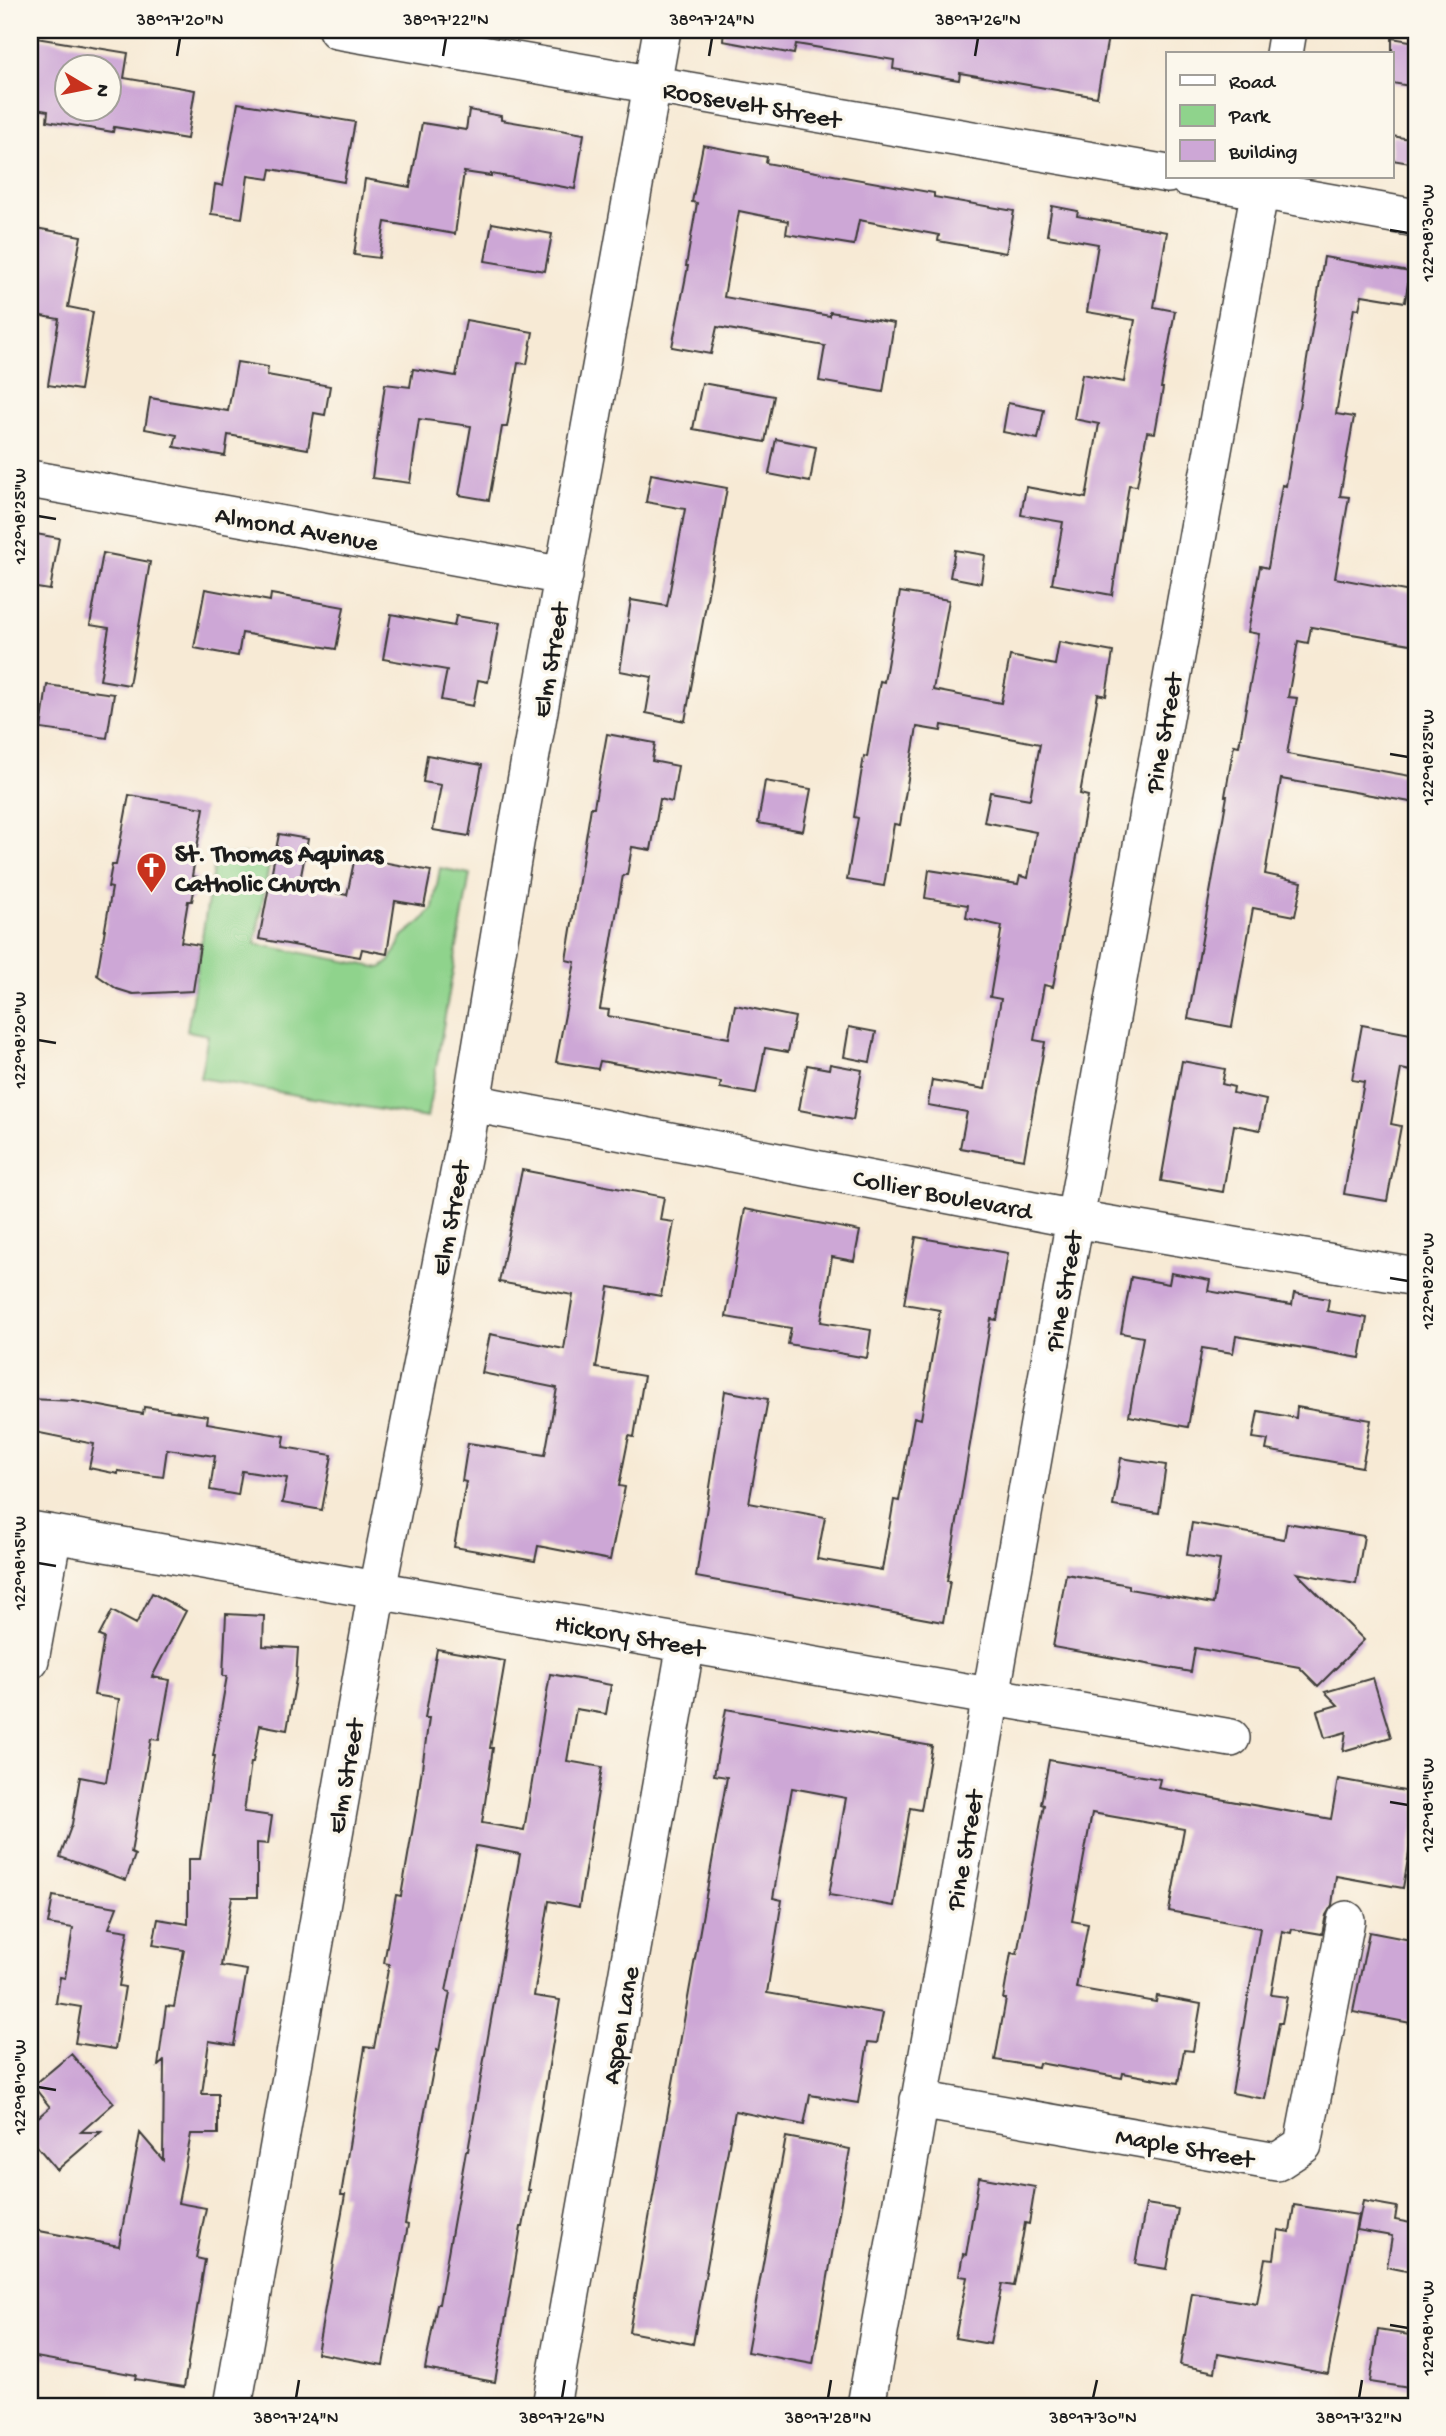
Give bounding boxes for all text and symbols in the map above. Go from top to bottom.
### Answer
text: 38°17'20"N [136,11,223,32]
text: 38°17'22"N [402,11,489,32]
text: 38°17'24"N [668,11,755,32]
text: 38°17'26"N [934,11,1021,32]
north arrow [52,52,122,122]
legend [1166,52,1394,178]
text: Road [1229,72,1277,97]
street label: Roosevelt Street [660,77,845,139]
text: N [89,82,114,98]
text: Park [1228,106,1272,131]
text: Building [1228,142,1298,167]
text: 122°18'30"W [1419,184,1440,283]
text: 122°18'25"W [11,468,32,565]
street label: Almond Avenue [212,502,381,561]
street label: Elm Street [528,599,579,721]
street label: Pine Street [1140,669,1193,797]
text: 122°18'25"W [1419,709,1440,806]
place label: St. Thomas Aquinas Catholic Church [175,841,385,902]
church icon: St. Thomas Aquinas Catholic Church [135,850,169,894]
text: 122°18'20"W [11,992,32,1089]
street label: Elm Street [427,1157,480,1279]
street label: Collier Boulevard [850,1165,1036,1230]
street label: Pine Street [1040,1227,1093,1355]
text: 122°18'20"W [1419,1233,1440,1330]
text: 122°18'15"W [11,1516,32,1611]
street label: Hickory Street [552,1610,709,1667]
street label: Elm Street [323,1715,374,1837]
text: 122°18'15"W [1419,1758,1440,1853]
street label: Pine Street [941,1786,994,1914]
street label: Aspen Lane [598,1964,649,2087]
text: 122°18'10"W [11,2040,32,2135]
street label: Maple Street [1113,2123,1258,2178]
text: 122°18'10"W [1419,2281,1440,2376]
text: 38°17'24"N [252,2409,339,2430]
text: 38°17'26"N [518,2409,605,2430]
text: 38°17'28"N [784,2409,871,2430]
text: 38°17'30"N [1048,2409,1137,2430]
text: 38°17'32"N [1315,2409,1402,2430]

